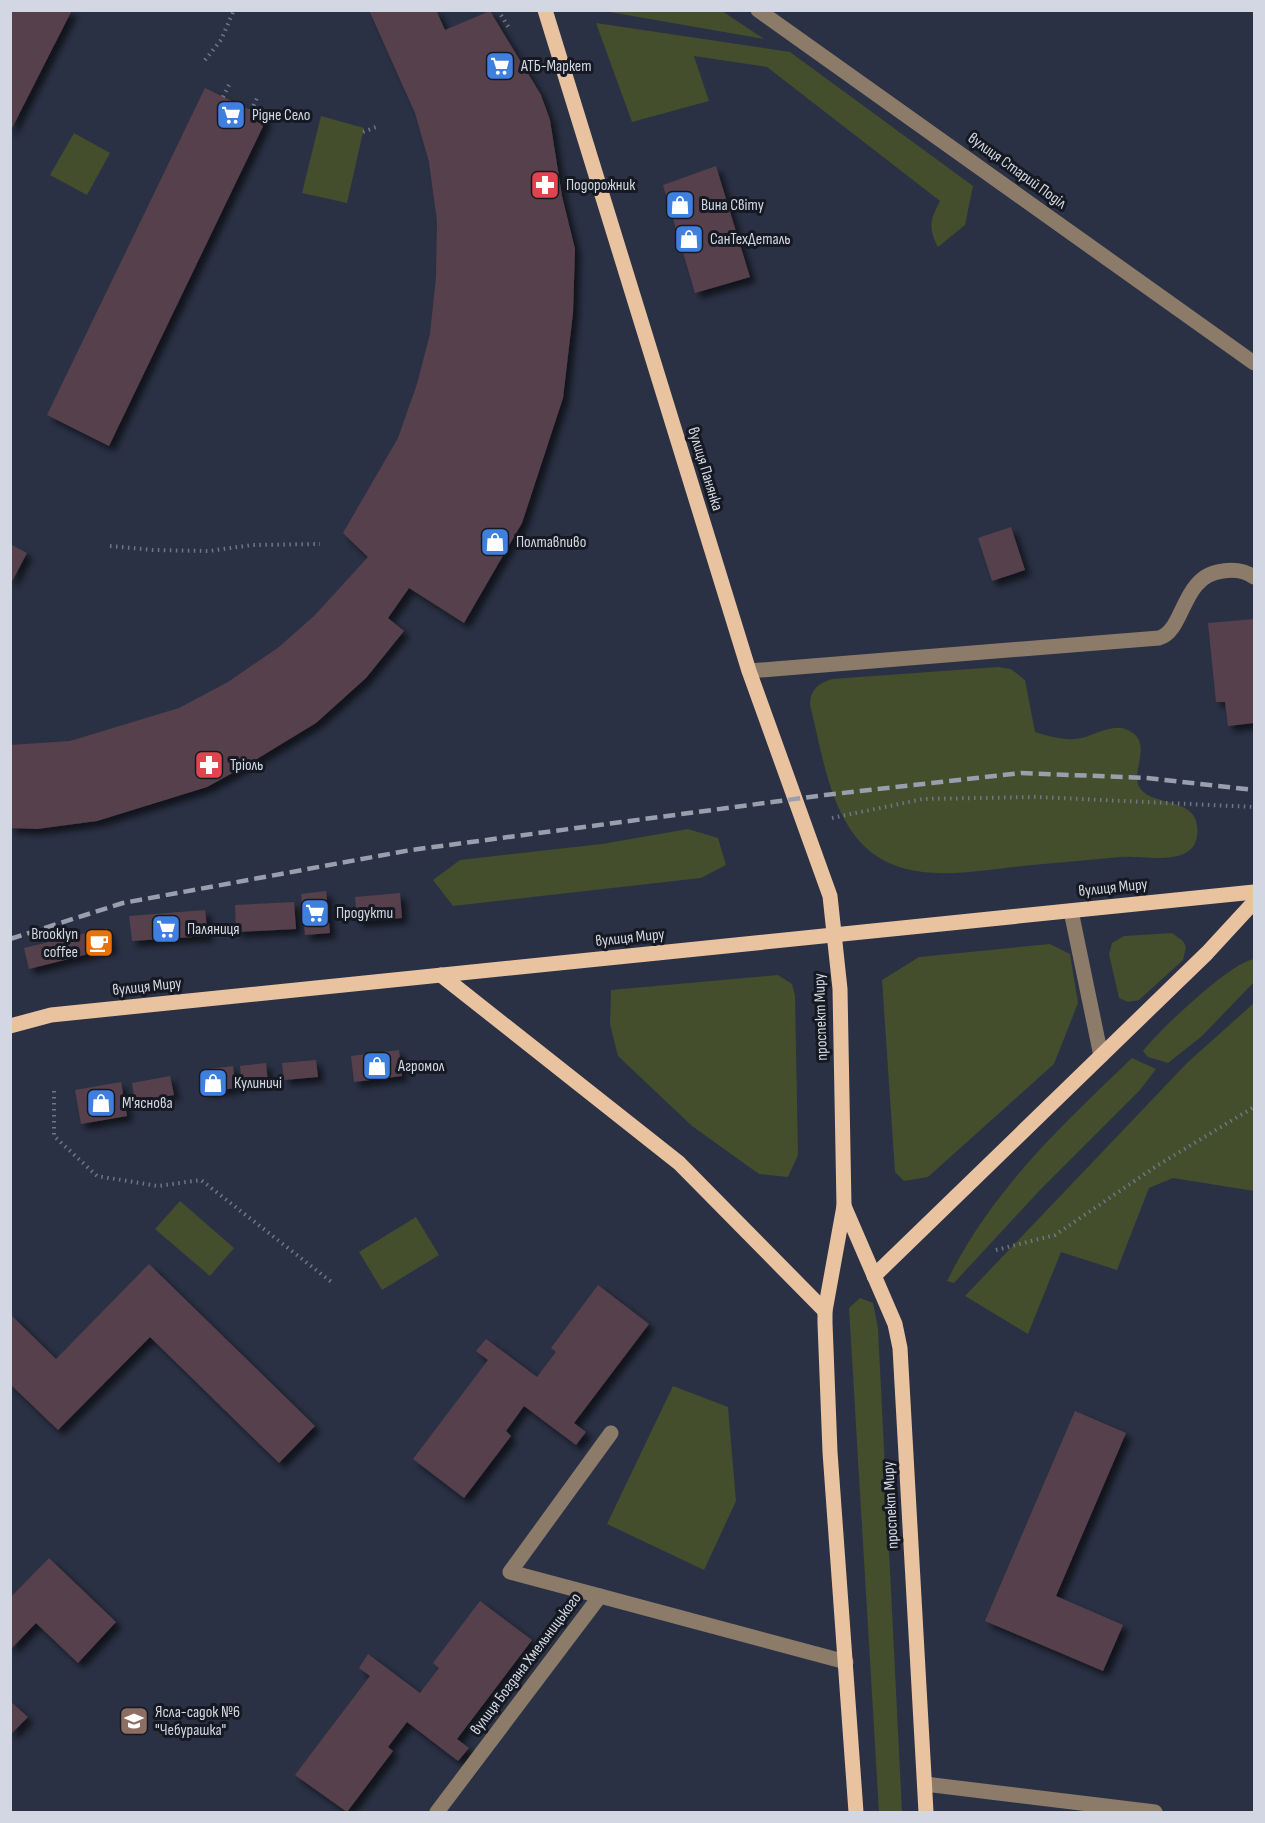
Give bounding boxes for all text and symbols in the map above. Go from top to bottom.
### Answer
supermarket icon: АТБ-Маркет [484,50,516,82]
place label: АТБ-Маркет [520,57,591,76]
supermarket icon: Рідне Село [215,99,247,131]
place label: Рідне Село [252,106,310,125]
street label: вулиця Старий Поділ [964,129,1070,213]
pharmacy icon: Подорожник [529,169,561,201]
place label: Подорожник [566,176,636,195]
shop icon: Вина Світу [664,189,696,221]
place label: Вина Світу [701,196,764,215]
shop icon: СанТехДеталь [673,223,705,255]
place label: СанТехДеталь [710,230,791,249]
street label: вулиця Панянка [683,425,727,513]
shop icon: Полтавпиво [479,526,511,558]
place label: Полтавпиво [516,533,586,552]
pharmacy icon: Тріоль [193,749,225,781]
place label: Тріоль [230,756,263,775]
street label: вулиця Миру [1077,875,1149,901]
supermarket icon: Продукти [299,897,331,929]
place label: Продукти [336,904,393,923]
supermarket icon: Паляниця [150,913,182,945]
place label: Паляниця [187,920,240,939]
place label: Brooklyn coffee [31,925,78,962]
street label: вулиця Миру [594,925,666,951]
cafe icon: Brooklyn coffee [83,927,115,959]
street label: проспект Миру [810,973,832,1061]
street label: вулиця Миру [111,974,183,1000]
shop icon: Агромол [361,1050,393,1082]
place label: Агромол [397,1057,445,1076]
shop icon: Кулиничі [197,1067,229,1099]
place label: Кулиничі [234,1074,282,1093]
shop icon: М'яснова [85,1087,117,1119]
place label: М'яснова [122,1094,173,1113]
street label: проспект Миру [879,1461,903,1549]
street label: вулиця Богдана Хмельницького [466,1589,586,1739]
place label: Ясла-садок №6 "Чебурашка" [155,1703,240,1740]
school or university icon: Ясла-садок №6 "Чебурашка" [118,1705,150,1737]

